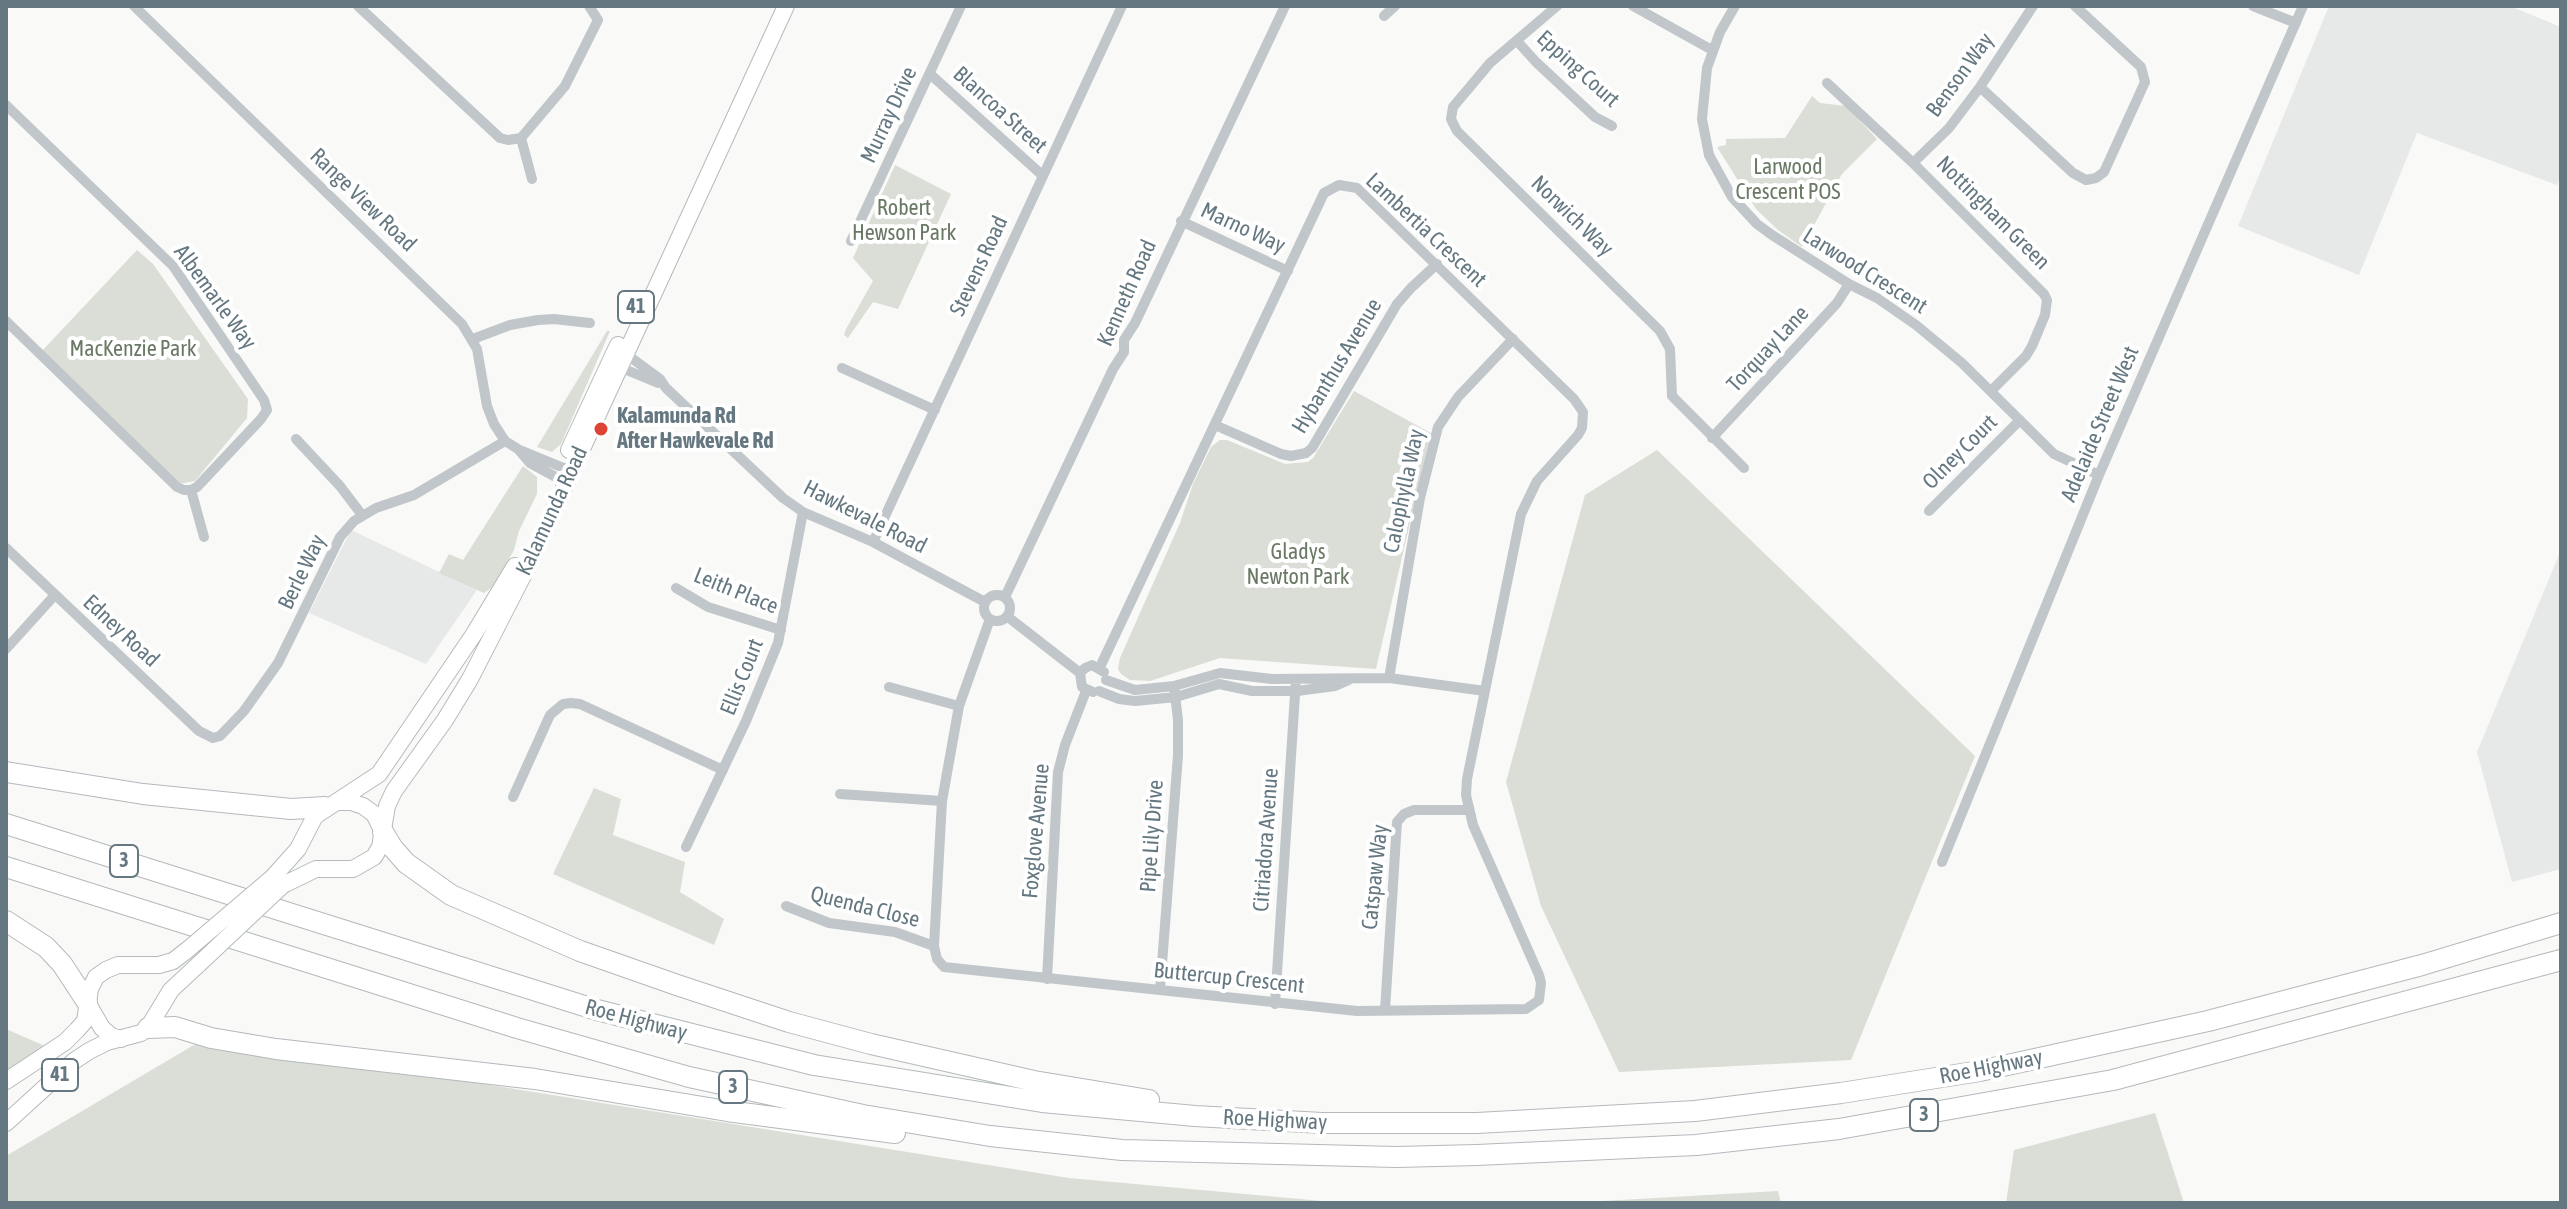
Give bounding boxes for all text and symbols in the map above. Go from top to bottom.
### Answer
street label: Epping Court [1531,25,1625,113]
street label: Benson Way [1921,28,1999,122]
street label: Blancoa Street [948,61,1052,159]
street label: Murray Drive [855,63,923,167]
street label: Range View Road [304,143,422,257]
street label: Nottingham Green [1931,151,2055,275]
park label: Larwood Crescent POS [1735,154,1841,206]
street label: Lambertia Crescent [1360,167,1492,293]
street label: Norwich Way [1525,170,1619,262]
park label: Robert Hewson Park [852,195,956,246]
street label: Marno Way [1197,197,1289,259]
street label: Stevens Road [944,212,1014,320]
street label: Larwood Crescent [1798,222,1932,320]
street label: Kenneth Road [1092,236,1162,350]
street label: Albemarle Way [168,240,262,354]
road number: 41 [618,291,654,323]
street label: Hybanthus Avenue [1286,294,1388,438]
street label: Torquay Lane [1722,301,1814,397]
park label: MacKenzie Park [70,336,196,362]
street label: Adelaide Street West [2055,342,2145,506]
place label: Kalamunda Rd After Hawkevale Rd [617,403,774,454]
street label: Olney Court [1917,409,2003,495]
marker: Kalamunda Rd After Hawkevale Rd [592,420,610,438]
street label: Calophylla Way [1378,427,1430,555]
street label: Kalamunda Road [511,442,593,580]
street label: Hawkevale Road [799,475,931,559]
street label: Berle Way [273,530,331,614]
park label: Gladys Newton Park [1247,539,1349,590]
street label: Leith Place [690,562,782,620]
street label: Edney Road [78,589,164,673]
street label: Ellis Court [715,635,769,719]
street label: Foxglove Avenue [1017,762,1055,900]
street label: Citriadora Avenue [1248,767,1284,913]
street label: Pipe Lily Drive [1135,779,1169,893]
street label: Catspaw Way [1356,823,1394,931]
road number: 3 [110,845,138,877]
street label: Quenda Close [808,881,922,933]
street label: Buttercup Crescent [1152,957,1306,999]
street label: Roe Highway [582,994,690,1046]
street label: Roe Highway [1937,1044,2045,1090]
road number: 41 [42,1059,78,1091]
road number: 3 [719,1071,747,1103]
road number: 3 [1910,1099,1938,1131]
street label: Roe Highway [1222,1104,1328,1136]

